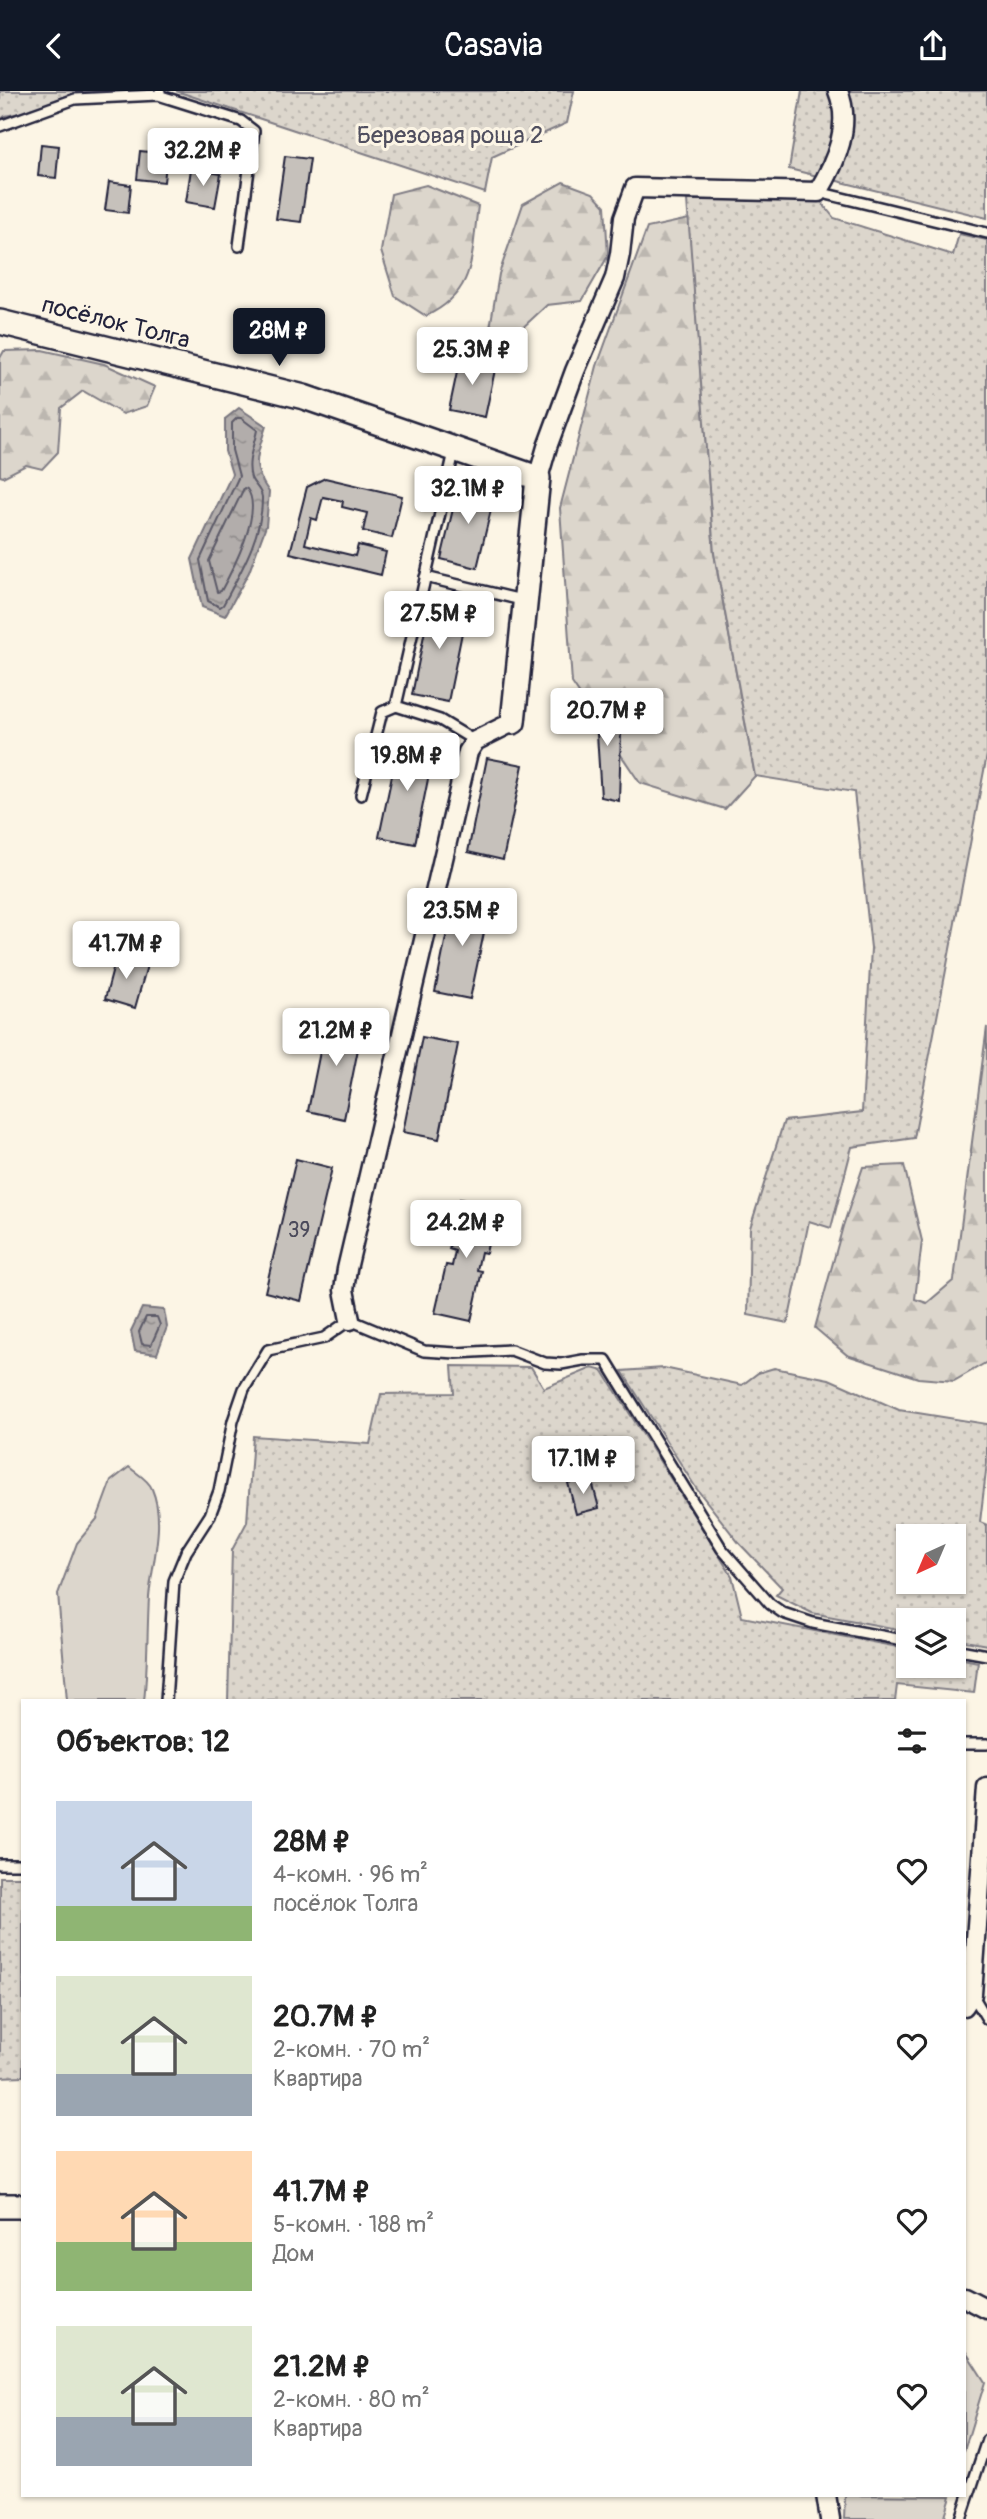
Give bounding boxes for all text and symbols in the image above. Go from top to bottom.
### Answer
text: Casavia [444,26,543,66]
icon: back [35,27,73,65]
icon: share [914,27,952,65]
park label: Березовая роща 2 [357,121,543,150]
pin: 32.2M ₽ [138,129,268,188]
text: 32.2M ₽ [164,136,242,165]
street label: посёлок Толга [39,290,193,355]
pin: 28M ₽ [230,309,328,368]
text: 28M ₽ [249,316,309,345]
pin: 25.3M ₽ [407,327,537,387]
text: 25.3M ₽ [433,335,511,364]
pin: 32.1M ₽ [403,467,533,526]
text: 32.1M ₽ [430,474,506,503]
pin: 27.5M ₽ [374,591,504,651]
text: 27.5M ₽ [400,599,478,628]
pin: 20.7M ₽ [542,689,672,748]
text: 20.7M ₽ [566,696,648,725]
pin: 19.8M ₽ [342,733,472,793]
text: 19.8M ₽ [371,741,443,770]
pin: 23.5M ₽ [397,889,527,948]
text: 23.5M ₽ [423,896,501,925]
pin: 41.7M ₽ [61,921,191,981]
text: 41.7M ₽ [89,929,163,958]
pin: 21.2M ₽ [271,1009,401,1068]
text: 21.2M ₽ [298,1016,374,1045]
pin: 24.2M ₽ [401,1201,531,1260]
text: 24.2M ₽ [426,1208,506,1237]
house number: 39 [288,1217,310,1244]
pin: 17.1M ₽ [518,1437,648,1496]
text: 17.1M ₽ [548,1444,618,1473]
north arrow [896,1524,966,1594]
map controls [896,1524,966,1678]
button: layers [896,1608,966,1678]
icon: filters [893,1722,931,1760]
text: Объектов: 12 [56,1723,230,1760]
text: 28M ₽ [273,1823,351,1860]
icon: home [112,1829,196,1913]
icon: heart [893,1852,931,1890]
text: 4-комн. · 96 m² [273,1860,428,1889]
text: посёлок Толга [273,1889,418,1918]
text: 20.7M ₽ [273,1998,379,2035]
icon: home [112,2004,196,2088]
icon: heart [893,2027,931,2065]
text: 2-комн. · 70 m² [273,2035,430,2064]
text: Квартира [273,2064,362,2093]
text: 41.7M ₽ [273,2173,371,2210]
icon: home [112,2179,196,2263]
icon: heart [893,2202,931,2240]
text: 5-комн. · 188 m² [273,2210,434,2239]
text: Дом [273,2239,314,2268]
text: 21.2M ₽ [273,2348,371,2385]
icon: home [112,2354,196,2438]
icon: heart [893,2377,931,2415]
text: 2-комн. · 80 m² [273,2385,430,2414]
text: Квартира [273,2414,362,2443]

